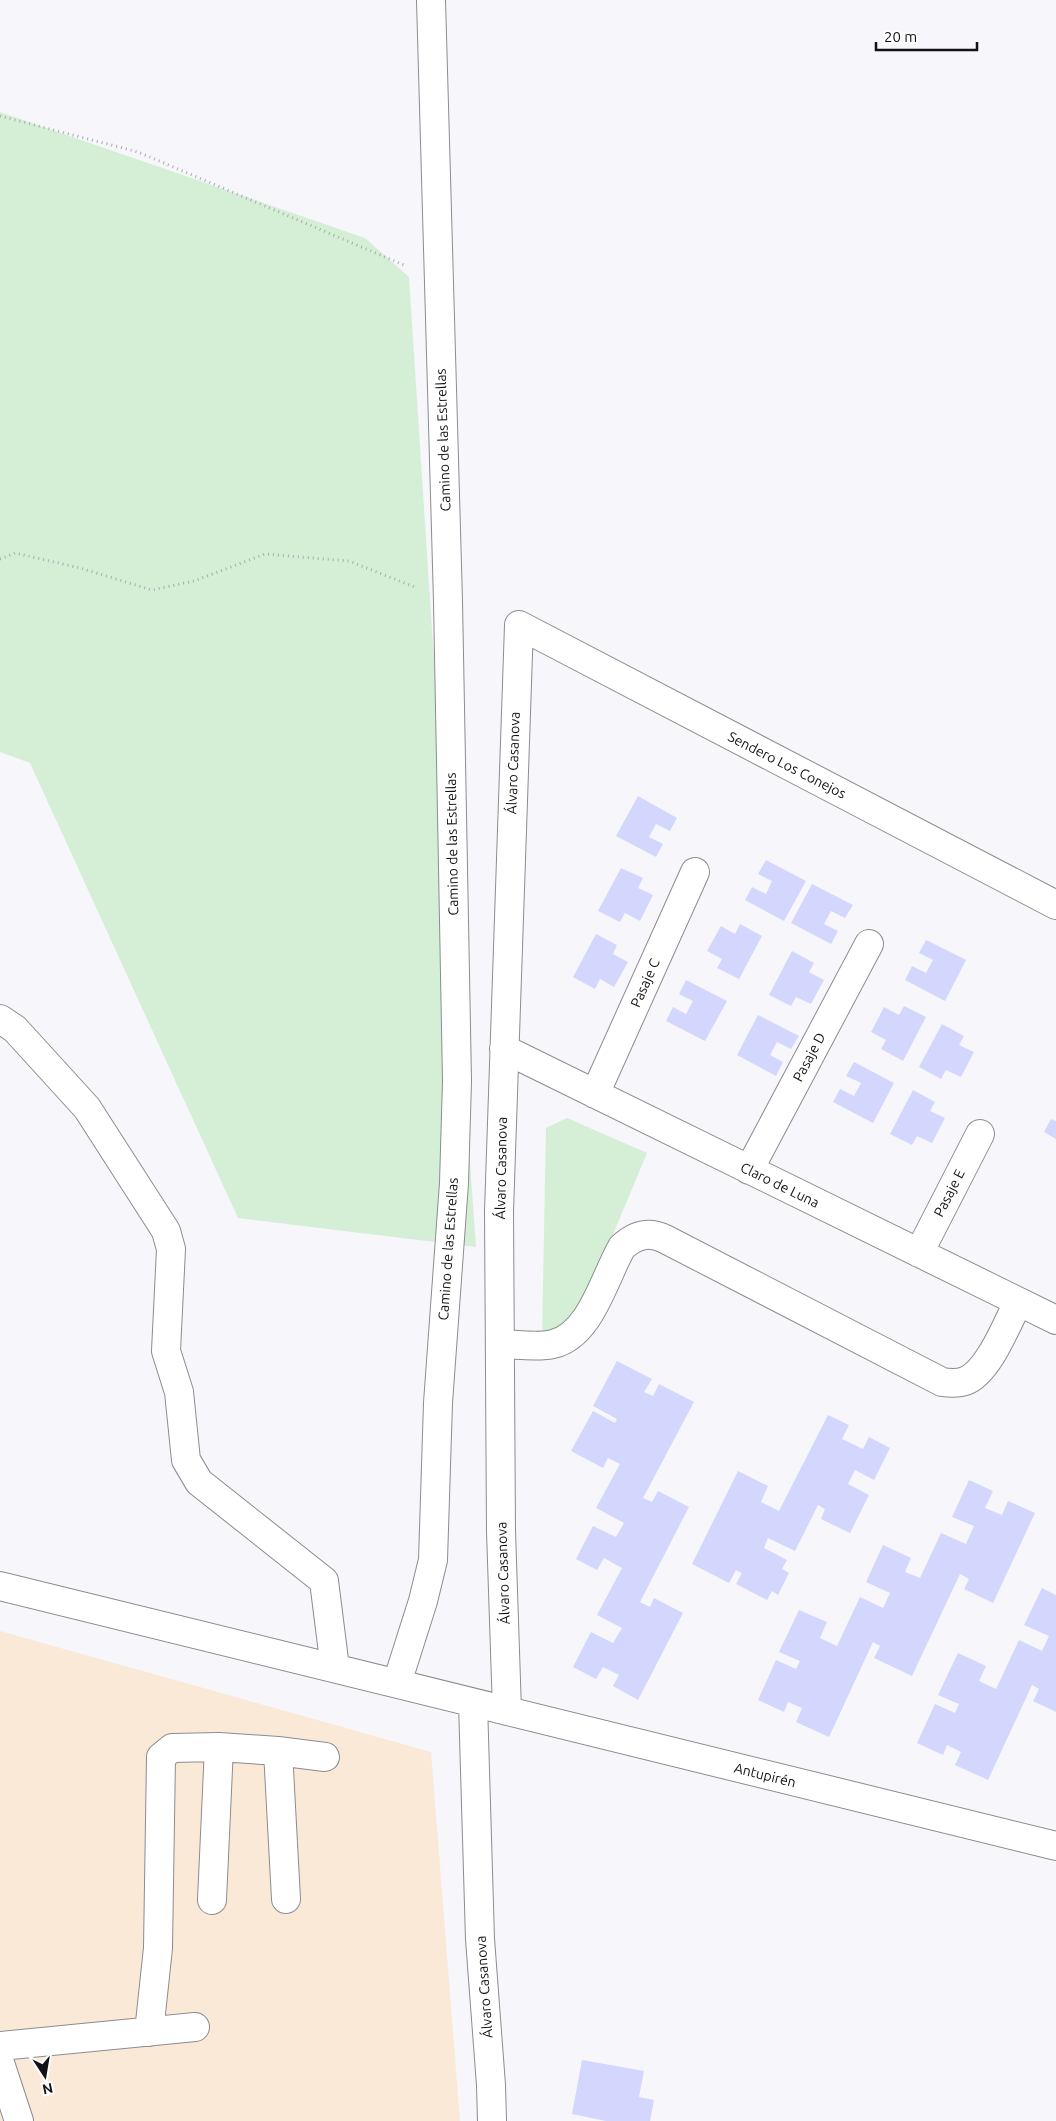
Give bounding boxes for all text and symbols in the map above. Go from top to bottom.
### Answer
scale bar [876,20,977,52]
text: 20 m [884,28,917,45]
street label: Camino de las Estrellas [433,368,453,512]
street label: Álvaro Casanova [502,711,523,815]
street label: Sendero Los Conejos [725,728,849,802]
street label: Camino de las Estrellas [443,772,461,916]
street label: Pasaje C [627,956,663,1010]
street label: Pasaje D [790,1030,829,1084]
street label: Álvaro Casanova [491,1116,510,1219]
street label: Claro de Luna [738,1159,822,1211]
street label: Pasaje E [930,1167,968,1219]
street label: Camino de las Estrellas [435,1177,461,1321]
street label: Álvaro Casanova [492,1521,513,1625]
street label: Antupirén [732,1760,798,1790]
street label: Álvaro Casanova [471,1935,496,2039]
north arrow [20,2051,70,2101]
text: N [41,2080,54,2098]

